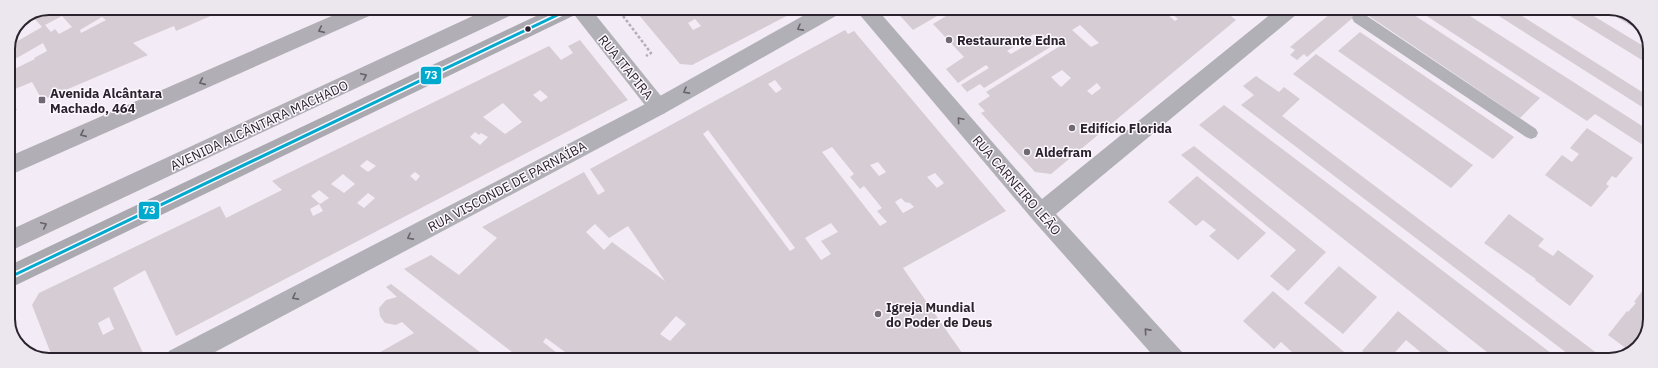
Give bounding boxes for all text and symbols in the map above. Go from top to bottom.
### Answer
one-way arrow [797,23,804,30]
unlabelled marker [523,24,533,34]
one-way arrow [317,25,324,33]
street label: RUA ITAPIRA [594,32,657,103]
place label: Restaurante Edna [957,32,1066,49]
marker: Restaurante Edna [944,35,954,45]
line badge: 73 [420,66,442,85]
text: 73 [424,68,438,82]
one-way arrow [360,73,368,81]
street label: AVENIDA ALCÂNTARA MACHADO [167,77,351,174]
one-way arrow [198,77,206,85]
place label: Avenida Alcântara Machado, 464 [50,85,162,117]
one-way arrow [683,86,690,93]
marker: Avenida Alcântara Machado, 464 [37,95,47,105]
one-way arrow [958,117,965,125]
place label: Edifício Florida [1080,120,1172,137]
marker: Edifício Florida [1067,123,1077,133]
one-way arrow [79,129,87,137]
street label: RUA CARNEIRO LEÃO [969,132,1065,239]
street label: RUA VISCONDE DE PARNAÍBA [425,137,590,236]
place label: Aldefram [1035,144,1092,161]
marker: Aldefram [1022,147,1032,157]
line badge: 73 [138,201,160,220]
text: 73 [142,203,156,217]
one-way arrow [39,222,47,230]
one-way arrow [407,232,415,239]
one-way arrow [292,293,300,300]
place label: Igreja Mundial do Poder de Deus [886,299,993,331]
marker: Igreja Mundial do Poder de Deus [873,309,883,319]
one-way arrow [1145,328,1152,336]

